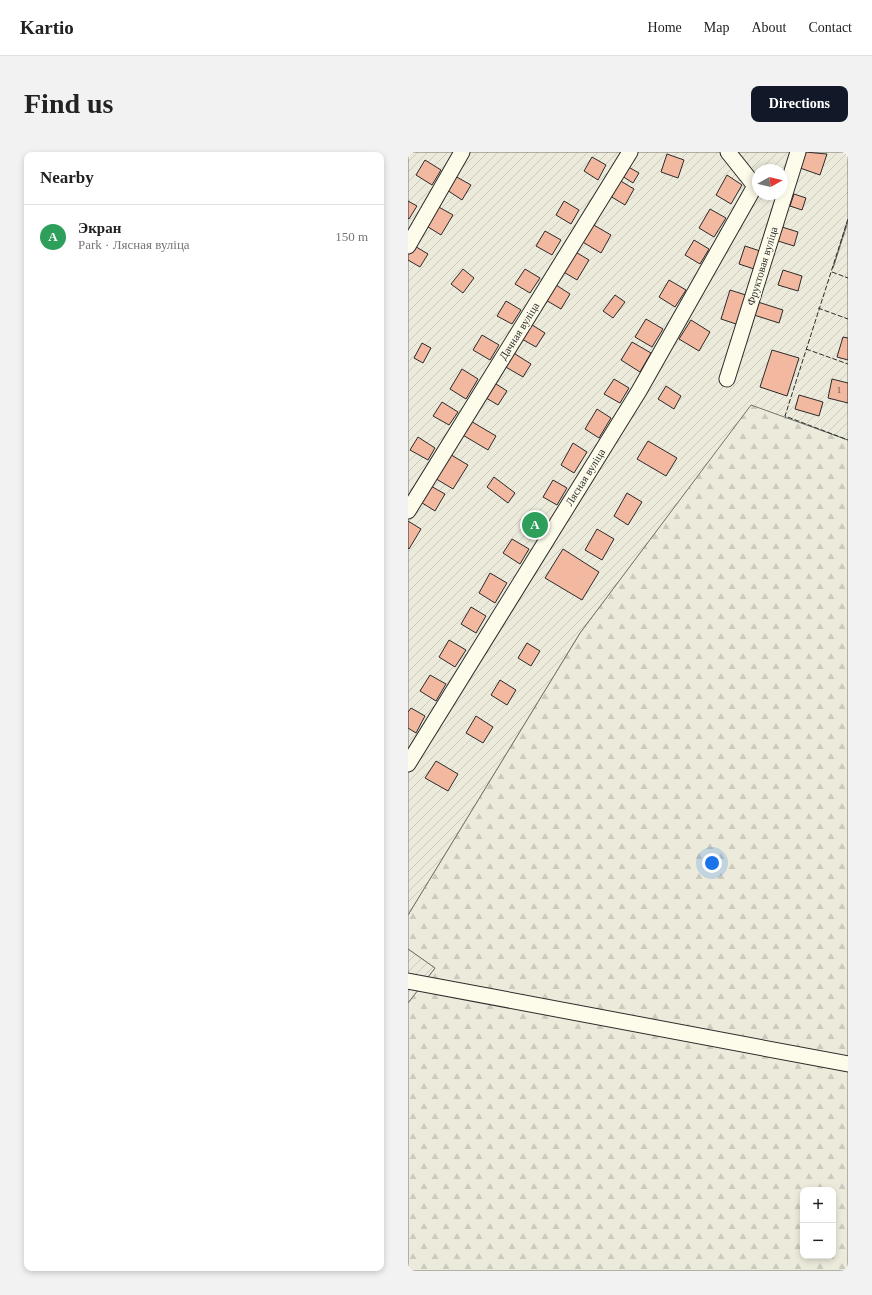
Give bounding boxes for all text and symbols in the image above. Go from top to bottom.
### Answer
text: Kartio [20,17,74,38]
text: Home [648,20,682,35]
text: Map [704,20,729,35]
text: About [751,20,786,35]
text: Contact [808,20,852,35]
button: Directions [751,86,848,122]
text: Find us [24,88,114,119]
north arrow [752,164,788,200]
text: Nearby [40,168,94,187]
text: Экран [78,220,121,236]
street label: Фруктовая вуліца [744,225,780,307]
text: A [48,229,58,244]
text: 150 m [335,229,368,244]
text: Park · Лясная вуліца [78,237,190,252]
street label: Дачная вуліца [497,300,541,362]
house number: 1 [837,385,841,395]
street label: Лясная вуліца [563,446,607,508]
pin: A [522,510,548,540]
your location [702,853,722,873]
map controls [800,1187,836,1259]
button: + [800,1187,836,1223]
button: − [800,1223,836,1259]

